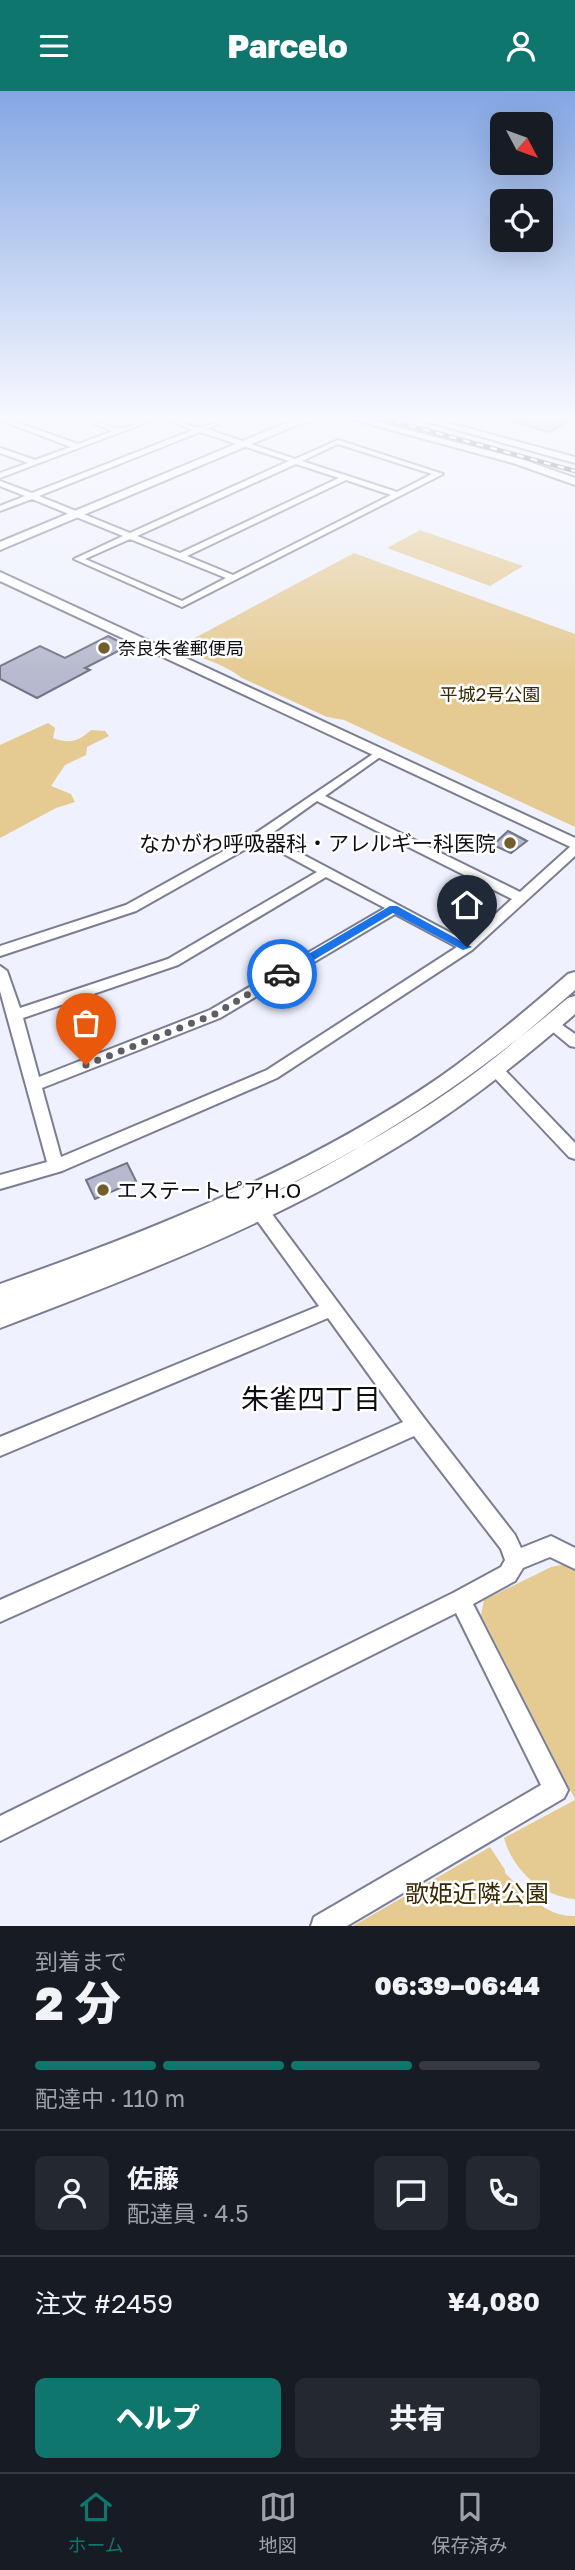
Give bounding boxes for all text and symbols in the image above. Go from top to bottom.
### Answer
icon: menu [35,27,73,65]
text: Parcelo [227,27,348,65]
icon: person [502,27,540,65]
north arrow [490,112,553,175]
map controls [490,112,553,252]
button: locate [490,189,553,252]
place label: 奈良朱雀郵便局 [118,637,244,659]
marker: 奈良朱雀郵便局 [96,640,112,656]
park label: 平城2号公園 [440,683,540,705]
place label: なかがわ呼吸器科・アレルギー科医院 [139,830,496,856]
marker: なかがわ呼吸器科・アレルギー科医院 [502,835,518,851]
pin [437,875,497,947]
icon: home [448,886,486,924]
courier [247,939,317,1009]
icon: car [263,955,301,993]
pin [56,993,116,1065]
icon: bag [67,1004,105,1042]
place label: エステートピアH.O [117,1177,301,1203]
marker: エステートピアH.O [95,1182,111,1198]
district label: 朱雀四丁目 [241,1382,381,1415]
park label: 歌姫近隣公園 [405,1878,549,1907]
text: 到着まで [35,1947,127,1975]
text: 06:39–06:44 [375,1970,540,2001]
text: 2 分 [35,1975,121,2030]
text: 配達中 · 110 m [35,2084,185,2112]
button: person [35,2156,109,2230]
button: chat [374,2156,448,2230]
button: phone [466,2156,540,2230]
text: 佐藤 [127,2163,179,2194]
text: 配達員 · 4.5 [127,2199,249,2227]
text: ¥4,080 [448,2286,540,2317]
text: 注文 #2459 [35,2288,173,2319]
button: ヘルプ [35,2378,281,2458]
button: 共有 [295,2378,540,2458]
tab: ホーム [67,2488,124,2557]
tab: 地図 [259,2488,297,2557]
tab: 保存済み [432,2488,508,2557]

